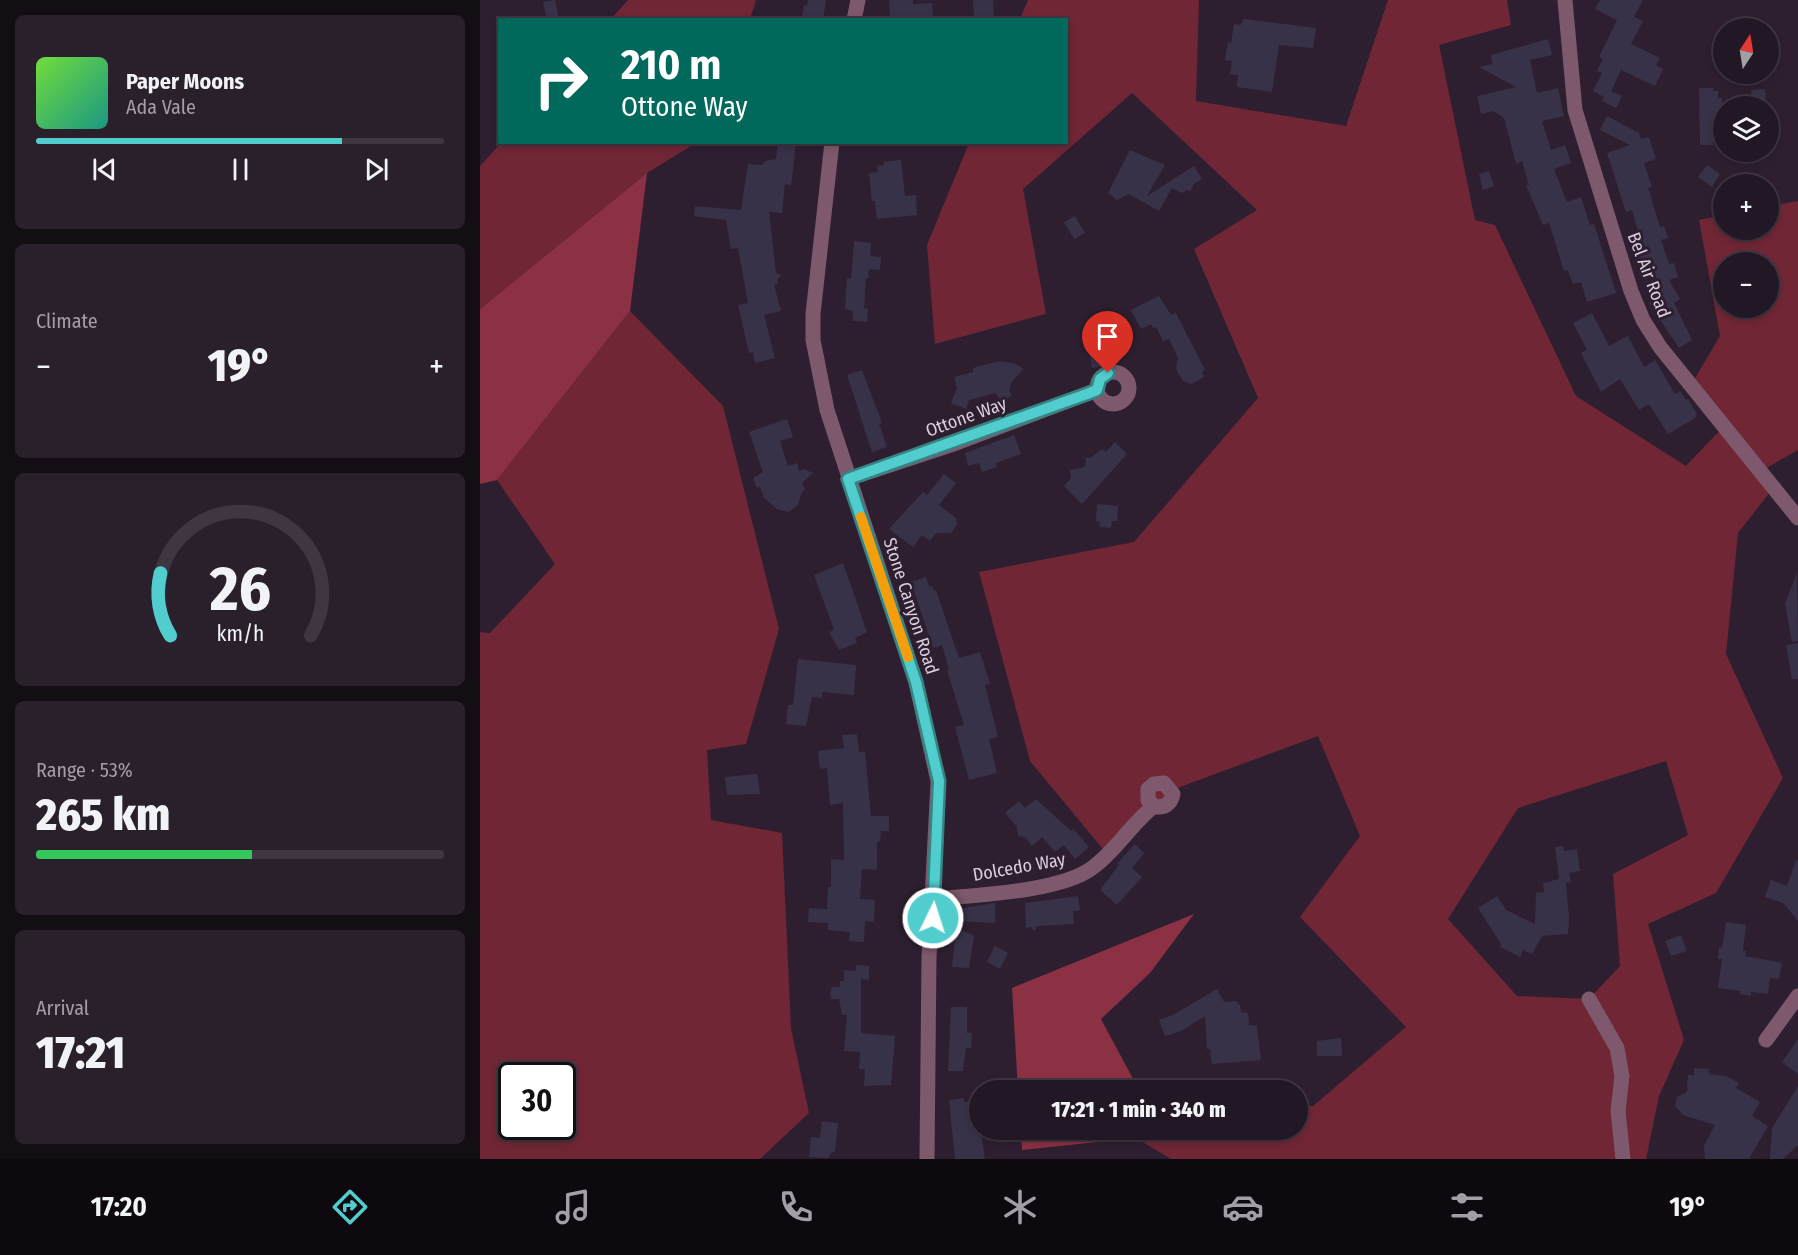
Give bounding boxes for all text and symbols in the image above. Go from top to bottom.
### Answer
north arrow [1713,18,1779,84]
map controls [1713,18,1779,318]
text: 210 m [621,40,721,90]
icon: right [522,42,600,120]
text: Paper Moons [126,68,244,95]
text: Ottone Way [621,91,748,123]
text: Ada Vale [126,95,196,119]
button: layers [1713,96,1779,162]
icon: previous [88,153,121,186]
icon: pause [224,153,257,186]
icon: next [360,153,393,186]
button: + [1713,174,1779,240]
street label: Bel Air Road [1623,229,1675,321]
button: − [1713,252,1779,318]
text: Climate [36,309,98,333]
pin [1082,311,1133,373]
icon: arrive [1091,320,1124,353]
text: 19° [208,339,272,393]
text: − [36,347,51,387]
text: + [429,347,444,387]
street label: Ottone Way [923,392,1009,442]
street label: Stone Canyon Road [879,535,943,677]
text: 26 [208,553,271,628]
text: km/h [216,622,264,648]
text: Range · 53% [36,758,133,782]
text: 265 km [36,788,170,842]
street label: Dolcedo Way [971,848,1067,886]
position arrow [901,886,965,950]
text: Arrival [36,996,89,1020]
text: 17:21 [36,1026,125,1080]
speed limit sign: 30 [498,1062,576,1140]
text: 17:21 · 1 min · 340 m [1051,1096,1226,1123]
icon: directions [329,1186,371,1228]
icon: music [552,1186,594,1228]
icon: phone [775,1186,817,1228]
icon: climate [999,1186,1041,1228]
icon: car [1222,1186,1264,1228]
icon: filters [1446,1186,1488,1228]
text: 17:20 [91,1191,147,1223]
text: 19° [1669,1191,1707,1223]

